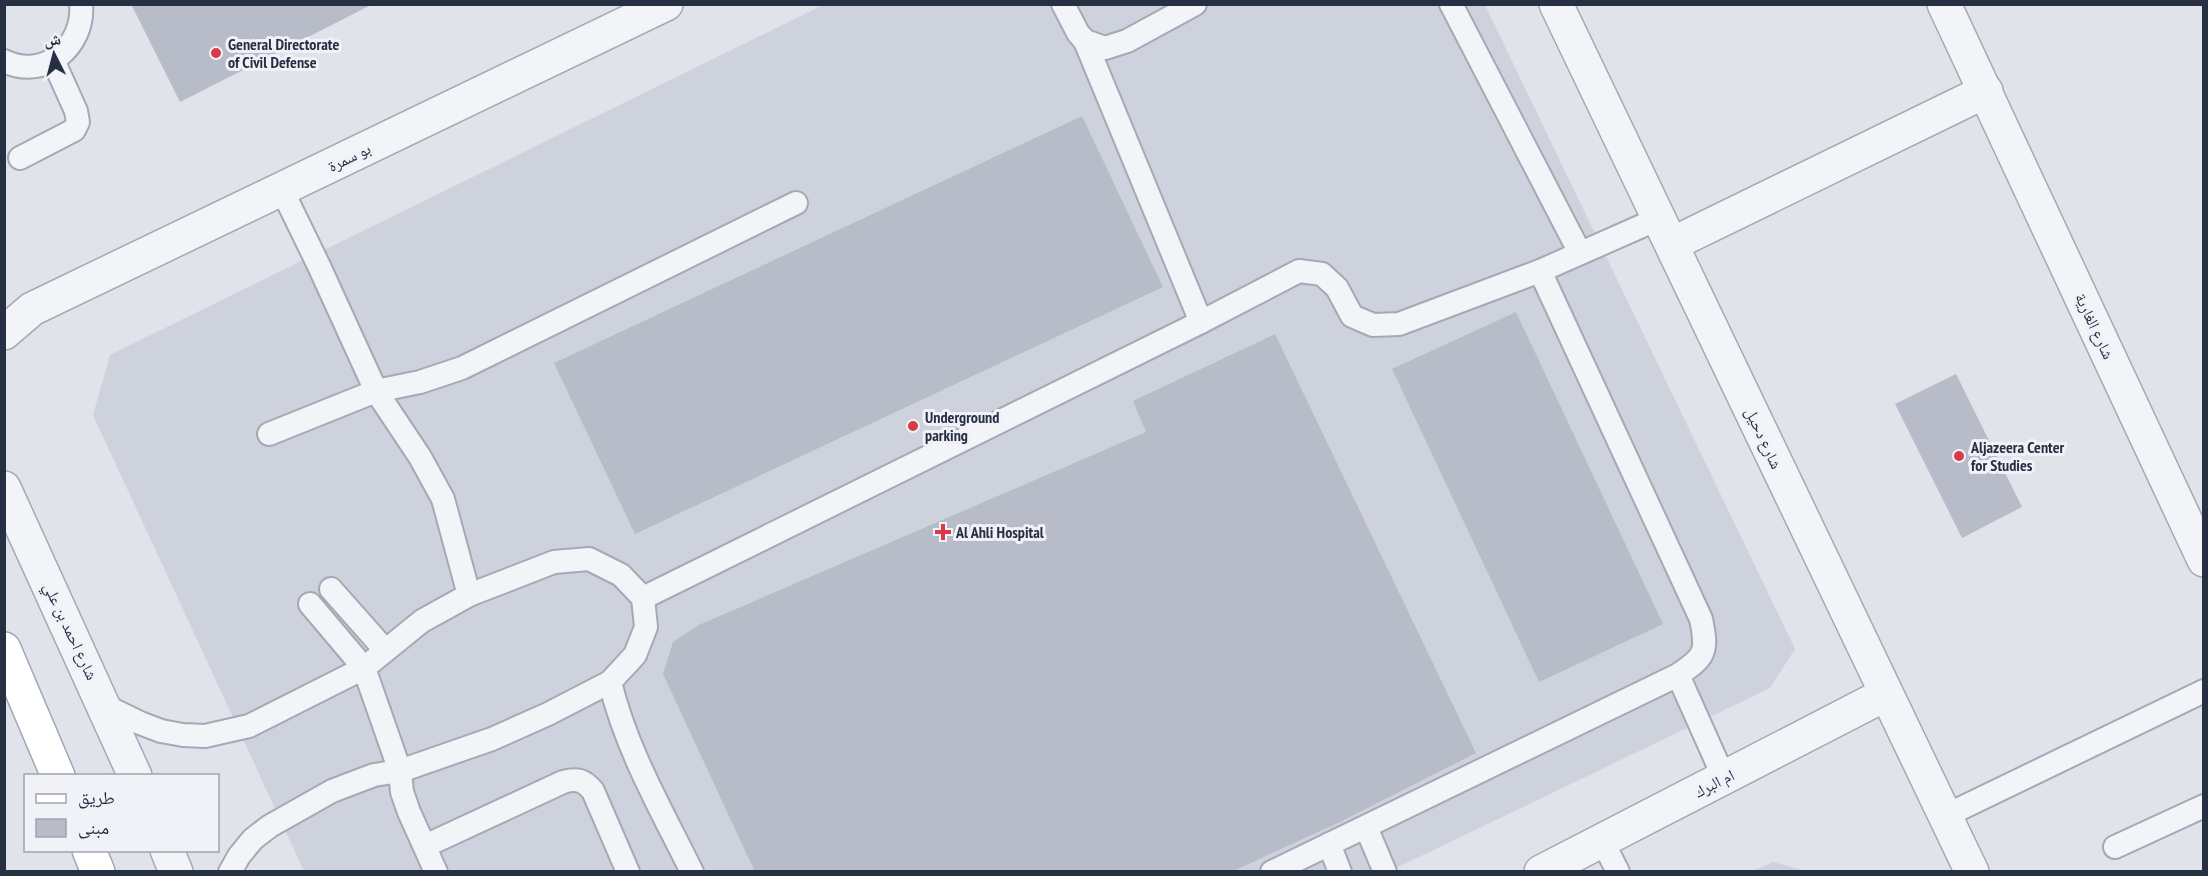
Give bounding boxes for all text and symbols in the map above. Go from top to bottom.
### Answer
north arrow [24,24,84,84]
text: ش [43,28,62,50]
place label: General Directorate of Civil Defense [228,34,339,72]
marker: General Directorate of Civil Defense [209,46,223,60]
street label: بو سمرة [324,138,374,176]
street label: شارع الغارية [2070,290,2119,363]
street label: شارع دحيل [1740,404,1787,472]
place label: Underground parking [925,407,999,445]
marker: Underground parking [906,419,920,433]
place label: Aljazeera Center for Studies [1970,437,2065,475]
marker: Aljazeera Center for Studies [1952,449,1966,463]
place label: Al Ahli Hospital [955,522,1044,542]
marker: Al Ahli Hospital [934,523,952,541]
street label: شارع احمد بن علي [37,579,102,684]
street label: ام البرك [1691,764,1738,802]
legend [24,774,219,852]
text: طريق [78,786,115,809]
text: مبنى [78,816,109,839]

